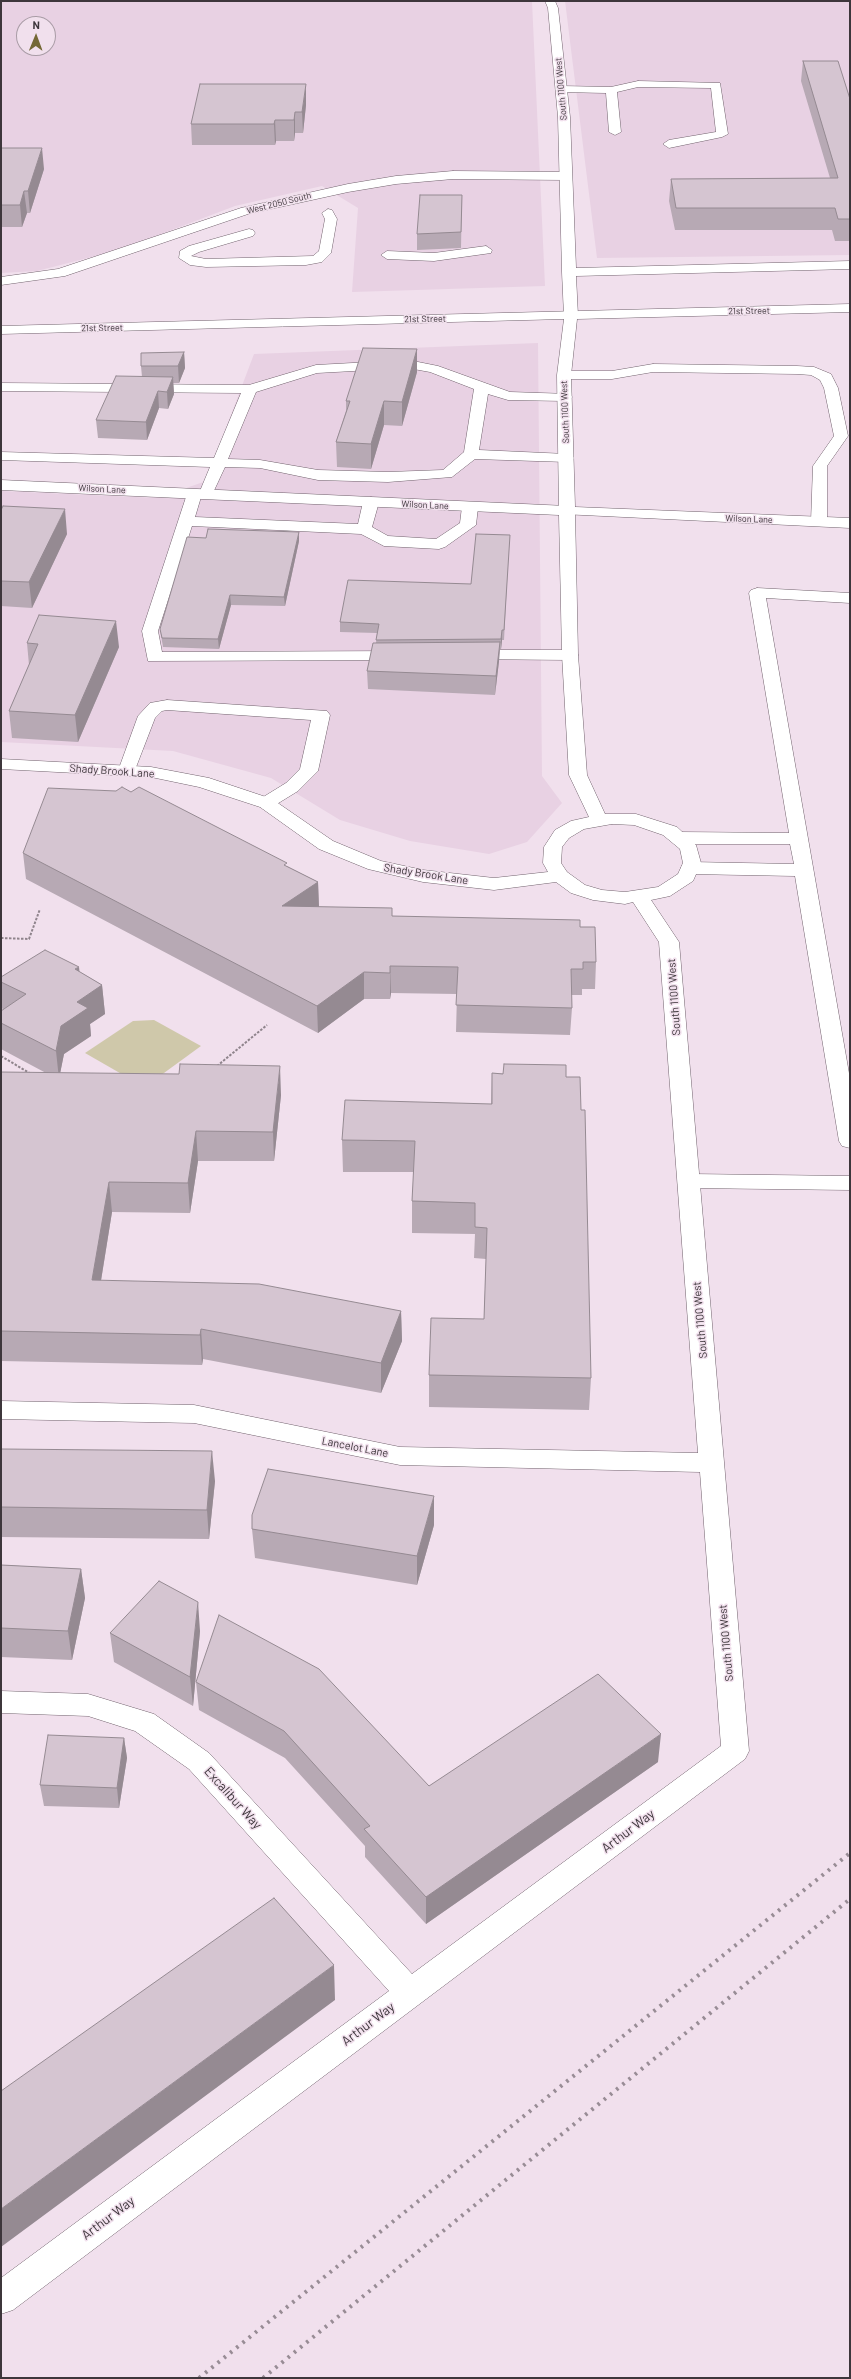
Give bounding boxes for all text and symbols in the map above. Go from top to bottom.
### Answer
north arrow [16,16,56,56]
text: N [32,18,40,31]
street label: South 1100 West [553,57,569,121]
street label: West 2050 South [246,190,312,216]
street label: 21st Street [728,305,770,317]
street label: 21st Street [404,313,446,325]
street label: 21st Street [81,322,123,334]
street label: South 1100 West [559,380,571,444]
street label: Wilson Lane [78,482,126,496]
street label: Wilson Lane [401,498,449,512]
street label: Wilson Lane [725,513,773,525]
street label: Shady Brook Lane [69,761,155,781]
street label: Shady Brook Lane [383,861,469,887]
street label: South 1100 West [665,958,683,1036]
street label: South 1100 West [690,1281,710,1359]
street label: Lancelot Lane [321,1434,389,1460]
street label: South 1100 West [716,1604,736,1682]
street label: Excalibur Way [201,1764,265,1832]
street label: Arthur Way [598,1806,658,1856]
street label: Arthur Way [338,1999,398,2049]
street label: Arthur Way [78,2193,138,2243]

